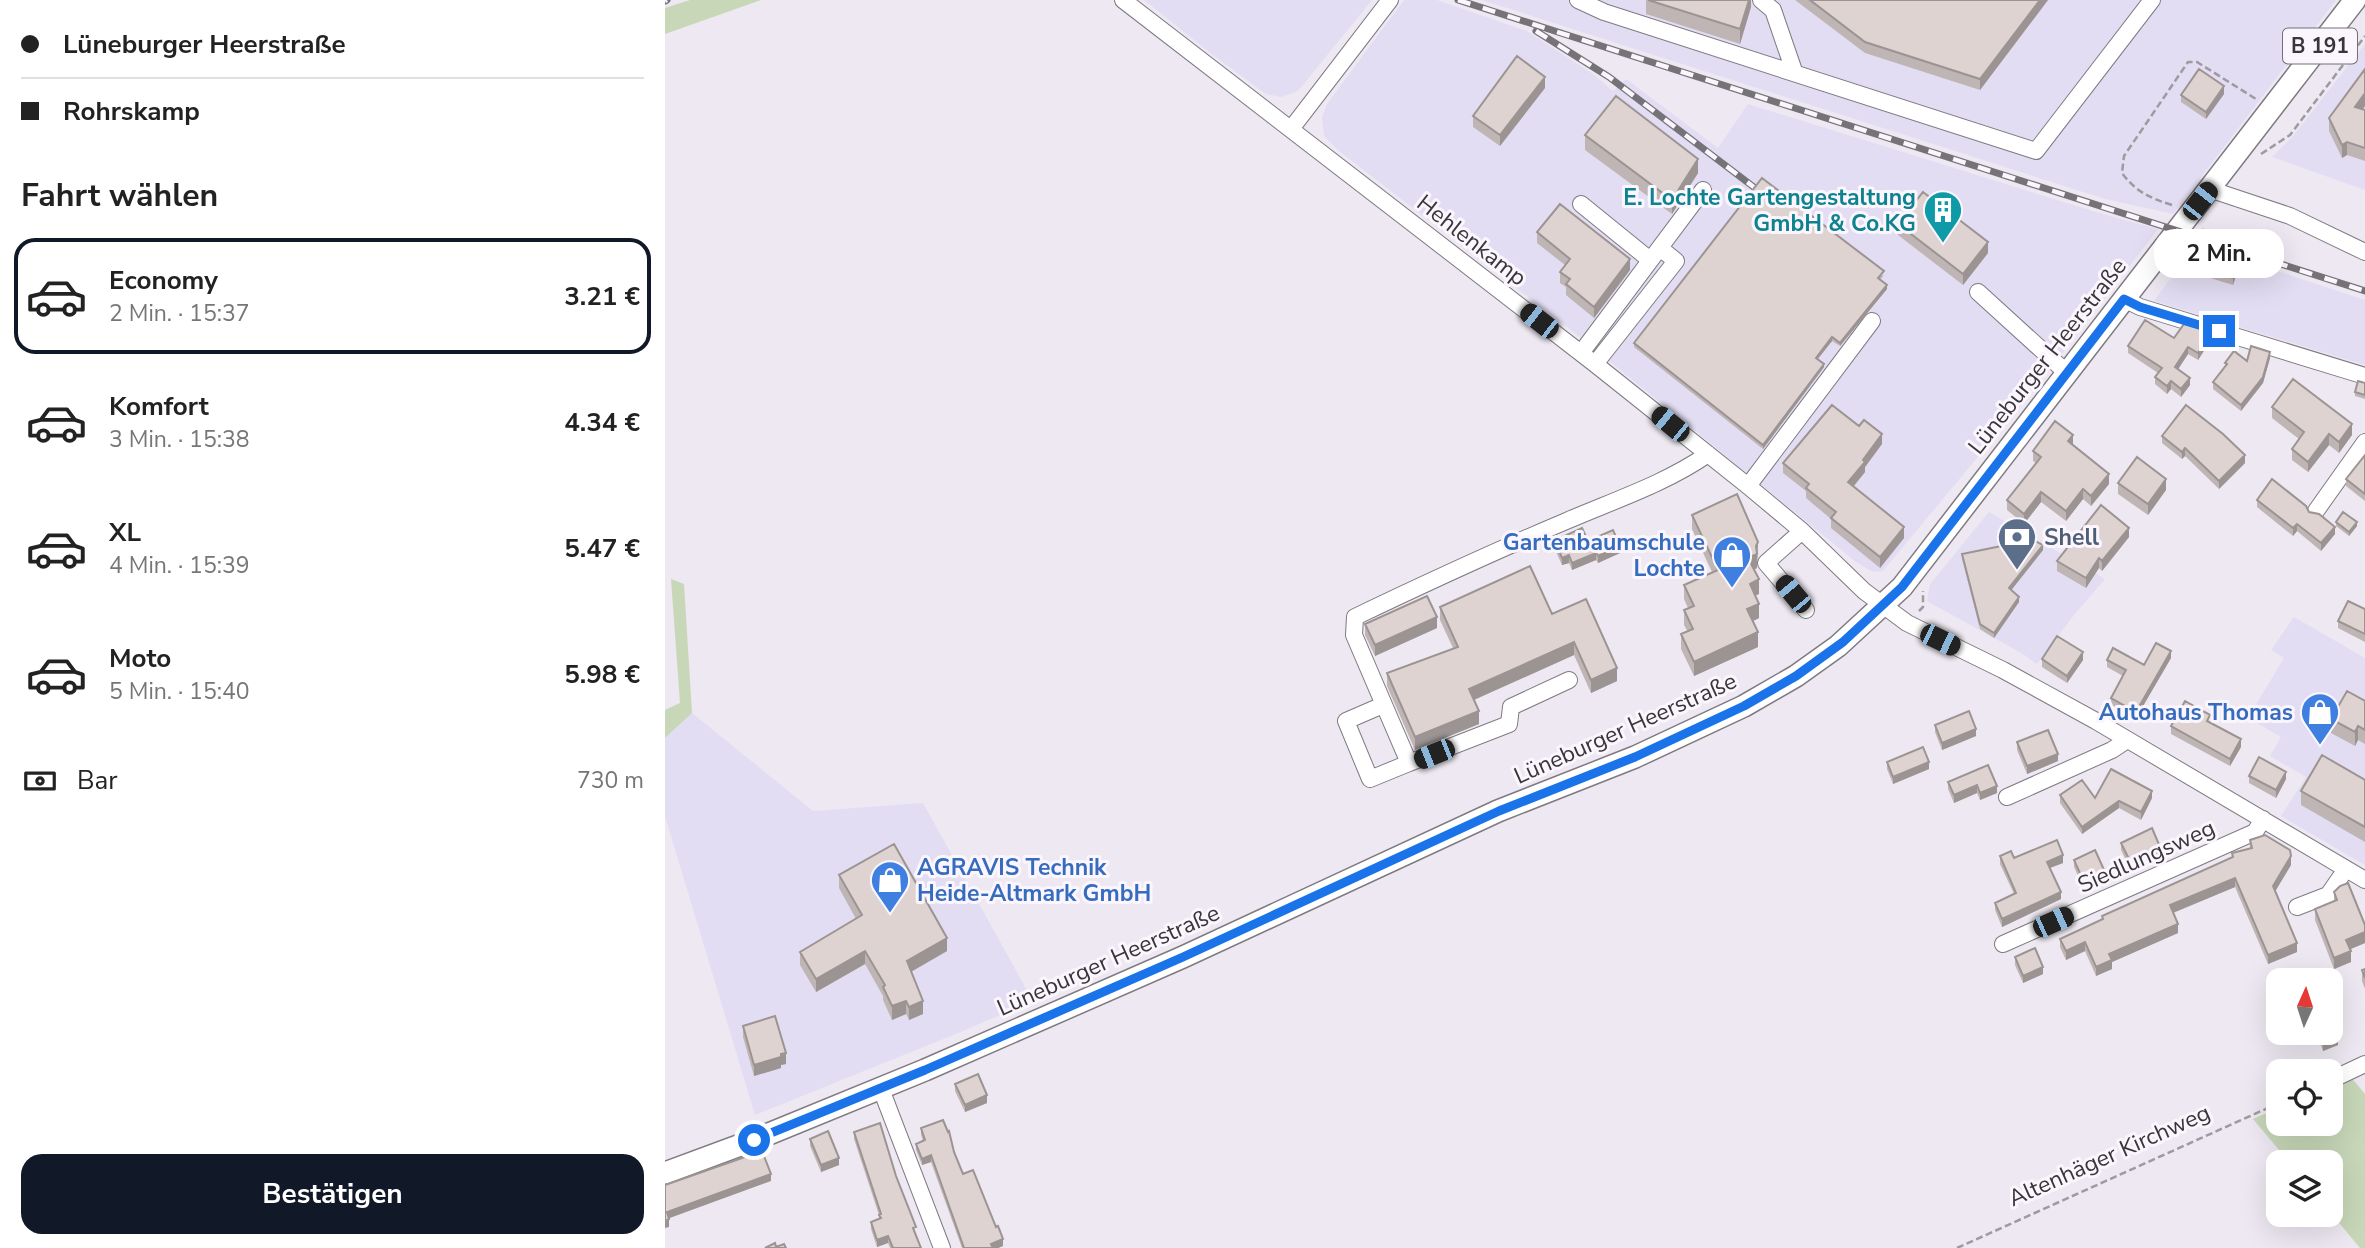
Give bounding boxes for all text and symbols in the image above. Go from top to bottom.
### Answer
text: Lüneburger Heerstraße [63,27,346,62]
road number: B 191 [2283,28,2357,64]
text: Rohrskamp [63,94,200,129]
text: Fahrt wählen [21,174,218,217]
car [2179,178,2222,224]
place label: E. Lochte Gartengestaltung GmbH & Co.KG [1623,182,1916,239]
street label: Hehlenkamp [1410,188,1533,293]
building icon: E. Lochte Gartengestaltung GmbH & Co.KG [1922,189,1964,244]
callout: 2 Min. [2154,230,2284,278]
text: 2 Min. [2187,238,2252,269]
street label: Lüneburger Heerstraße [1961,252,2134,461]
text: Economy [109,263,218,298]
icon: car [25,265,88,328]
text: 3.21 € [564,279,640,314]
text: 2 Min. · 15:37 [109,298,250,329]
car [1516,300,1563,342]
route end [2203,315,2235,347]
text: Komfort [109,389,209,424]
icon: car [25,391,88,454]
car [1648,403,1693,445]
text: 4.34 € [564,405,640,440]
text: 3 Min. · 15:38 [109,424,250,455]
text: XL [109,515,141,550]
bank icon: Shell [1996,516,2038,571]
icon: car [25,517,88,580]
place label: Shell [2044,522,2100,553]
place label: Gartenbaumschule Lochte [1503,527,1705,584]
text: 5.47 € [564,531,640,566]
shop icon: Gartenbaumschule Lochte [1711,534,1753,589]
text: 4 Min. · 15:39 [109,550,250,581]
car [1772,571,1815,617]
car [1917,621,1964,659]
text: Moto [109,641,171,676]
icon: car [25,643,88,706]
text: 5.98 € [564,657,640,692]
street label: Lüneburger Heerstraße [1509,665,1741,792]
text: 5 Min. · 15:40 [109,676,250,707]
shop icon: Autohaus Thomas [2299,691,2341,746]
place label: Autohaus Thomas [2099,697,2293,728]
car [1411,736,1458,772]
icon: cash [21,762,59,800]
text: Bar [77,763,118,798]
text: 730 m [577,765,644,796]
street label: Siedlungsweg [2073,812,2220,901]
place label: AGRAVIS Technik Heide-Altmark GmbH [917,852,1151,909]
shop icon: AGRAVIS Technik Heide-Altmark GmbH [869,859,911,914]
street label: Lüneburger Heerstraße [992,897,1224,1024]
car [2030,904,2077,940]
north arrow [2266,968,2343,1045]
map controls [2266,968,2343,1227]
button: locate [2266,1059,2343,1136]
street label: Altenhäger Kirchweg [2003,1097,2215,1214]
route start [738,1124,770,1156]
button: layers [2266,1150,2343,1227]
button: Bestätigen [21,1154,644,1234]

